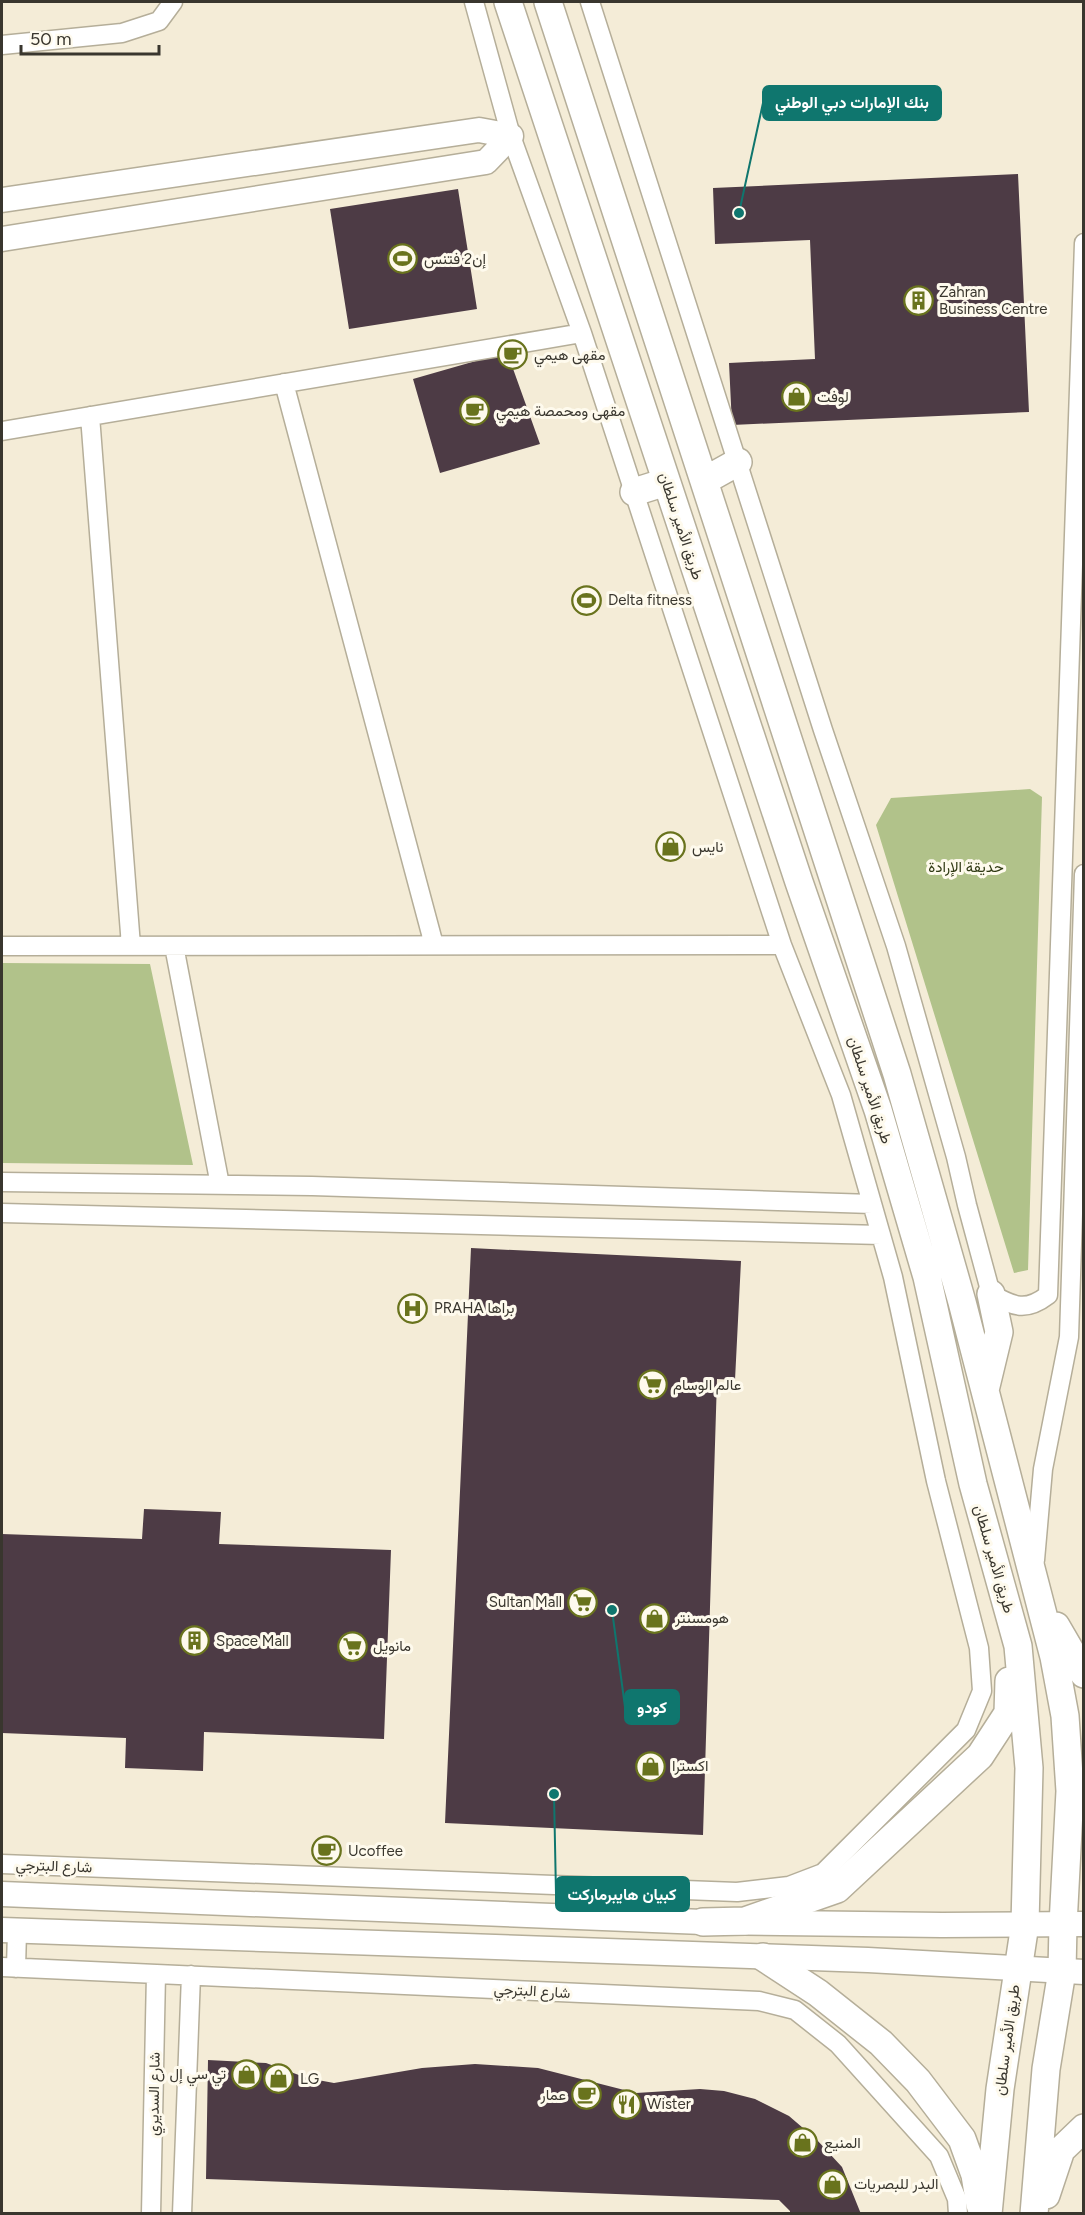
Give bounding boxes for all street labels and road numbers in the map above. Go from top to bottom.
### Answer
street label: طريق الأمير سلطان [654,470,707,582]
street label: طريق الأمير سلطان [843,1034,896,1146]
street label: طريق الأمير سلطان [969,1503,1018,1616]
street label: شارع البترجي [15,1856,93,1880]
street label: شارع البترجي [493,1980,571,2006]
street label: طريق الأمير سلطان [990,1983,1025,2097]
street label: شارع السديري [144,2052,168,2136]

